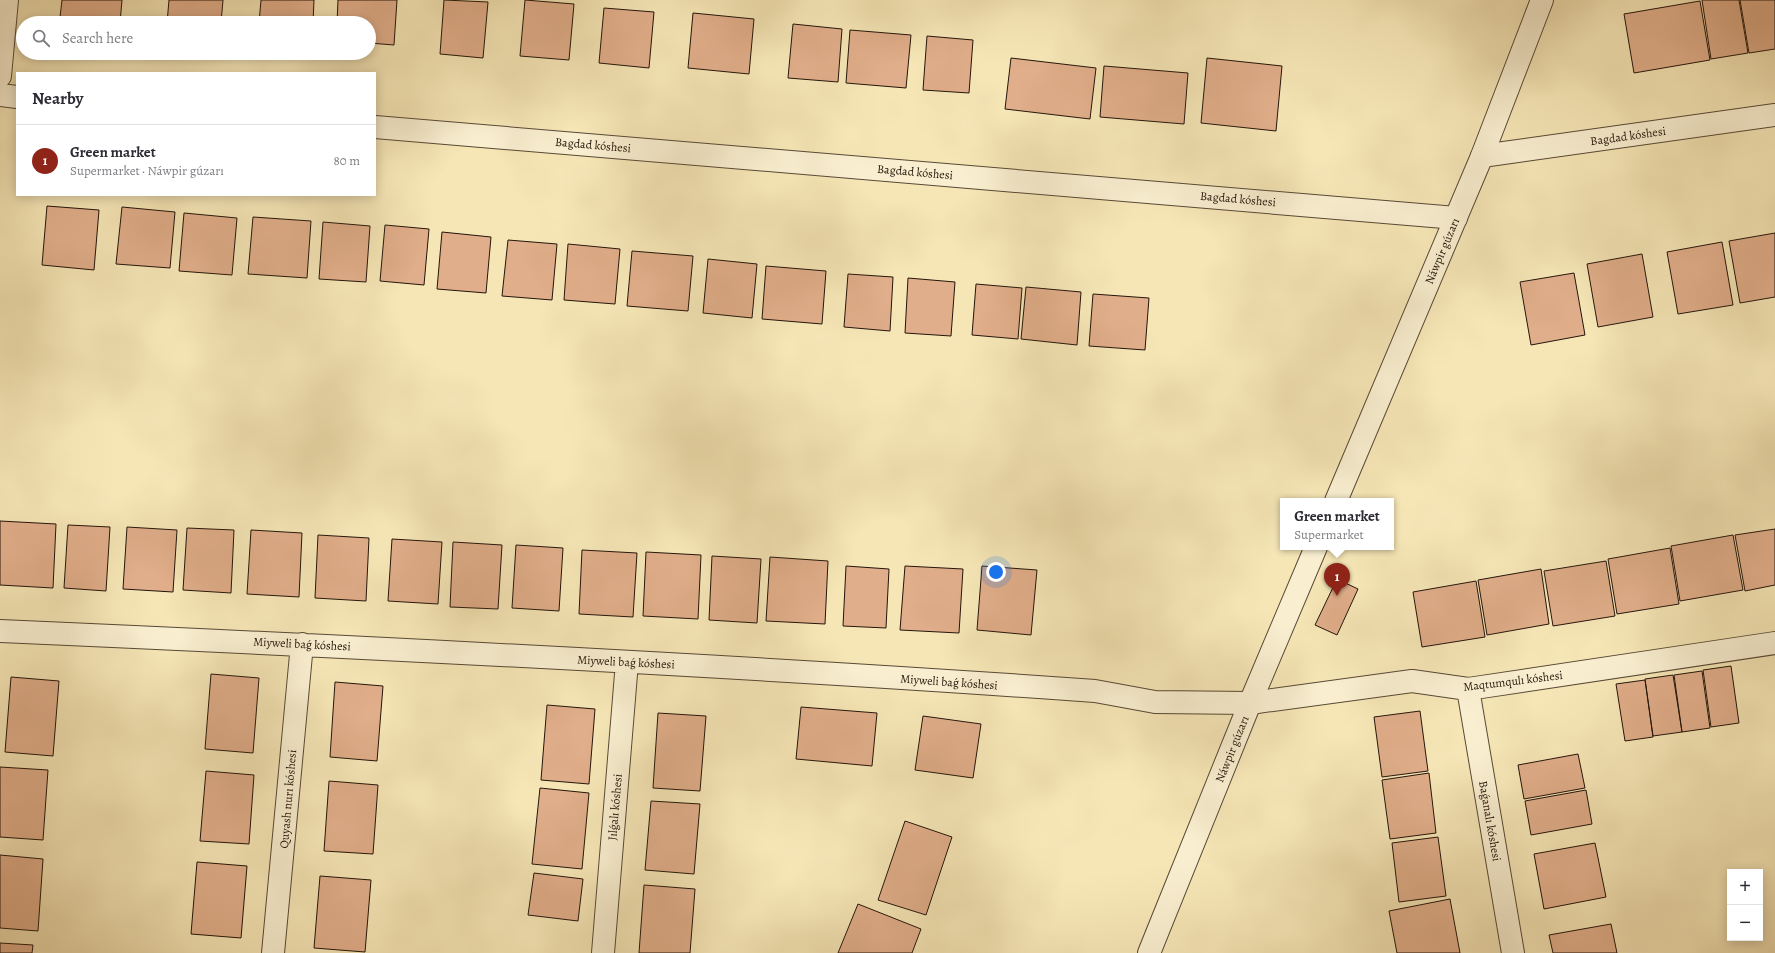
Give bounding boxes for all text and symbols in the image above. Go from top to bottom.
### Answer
search box [16,16,376,60]
icon: search [30,27,52,49]
text: Search here [62,28,133,48]
text: Nearby [32,87,83,110]
street label: Bagdad kóshesi [1589,123,1667,149]
street label: Bagdad kóshesi [554,134,632,156]
text: Green market [70,142,156,162]
text: 1 [43,152,47,169]
text: 80 m [333,152,360,169]
street label: Bagdad kóshesi [876,161,954,183]
text: Supermarket · Náwpir gúzarı [70,162,224,179]
street label: Bagdad kóshesi [1199,188,1277,210]
street label: Náwpir gúzarı [1421,215,1463,287]
popup [1280,498,1394,550]
text: Green market [1294,506,1380,526]
text: Supermarket [1294,526,1364,543]
your location [986,562,1006,582]
pin: 1 [1324,563,1350,596]
street label: Miyweli baǵ kóshesi [253,633,351,655]
street label: Miyweli baǵ kóshesi [577,651,675,673]
street label: Maqtumqulı kóshesi [1462,667,1564,695]
street label: Miyweli baǵ kóshesi [900,671,998,693]
street label: Náwpir gúzarı [1211,713,1253,785]
street label: Quyash nurı kóshesi [276,749,300,849]
street label: Jılǵalı kóshesi [604,773,626,841]
street label: Baǵanalı kóshesi [1475,779,1505,863]
map controls [1727,869,1763,941]
button: + [1727,869,1763,905]
button: − [1727,905,1763,941]

